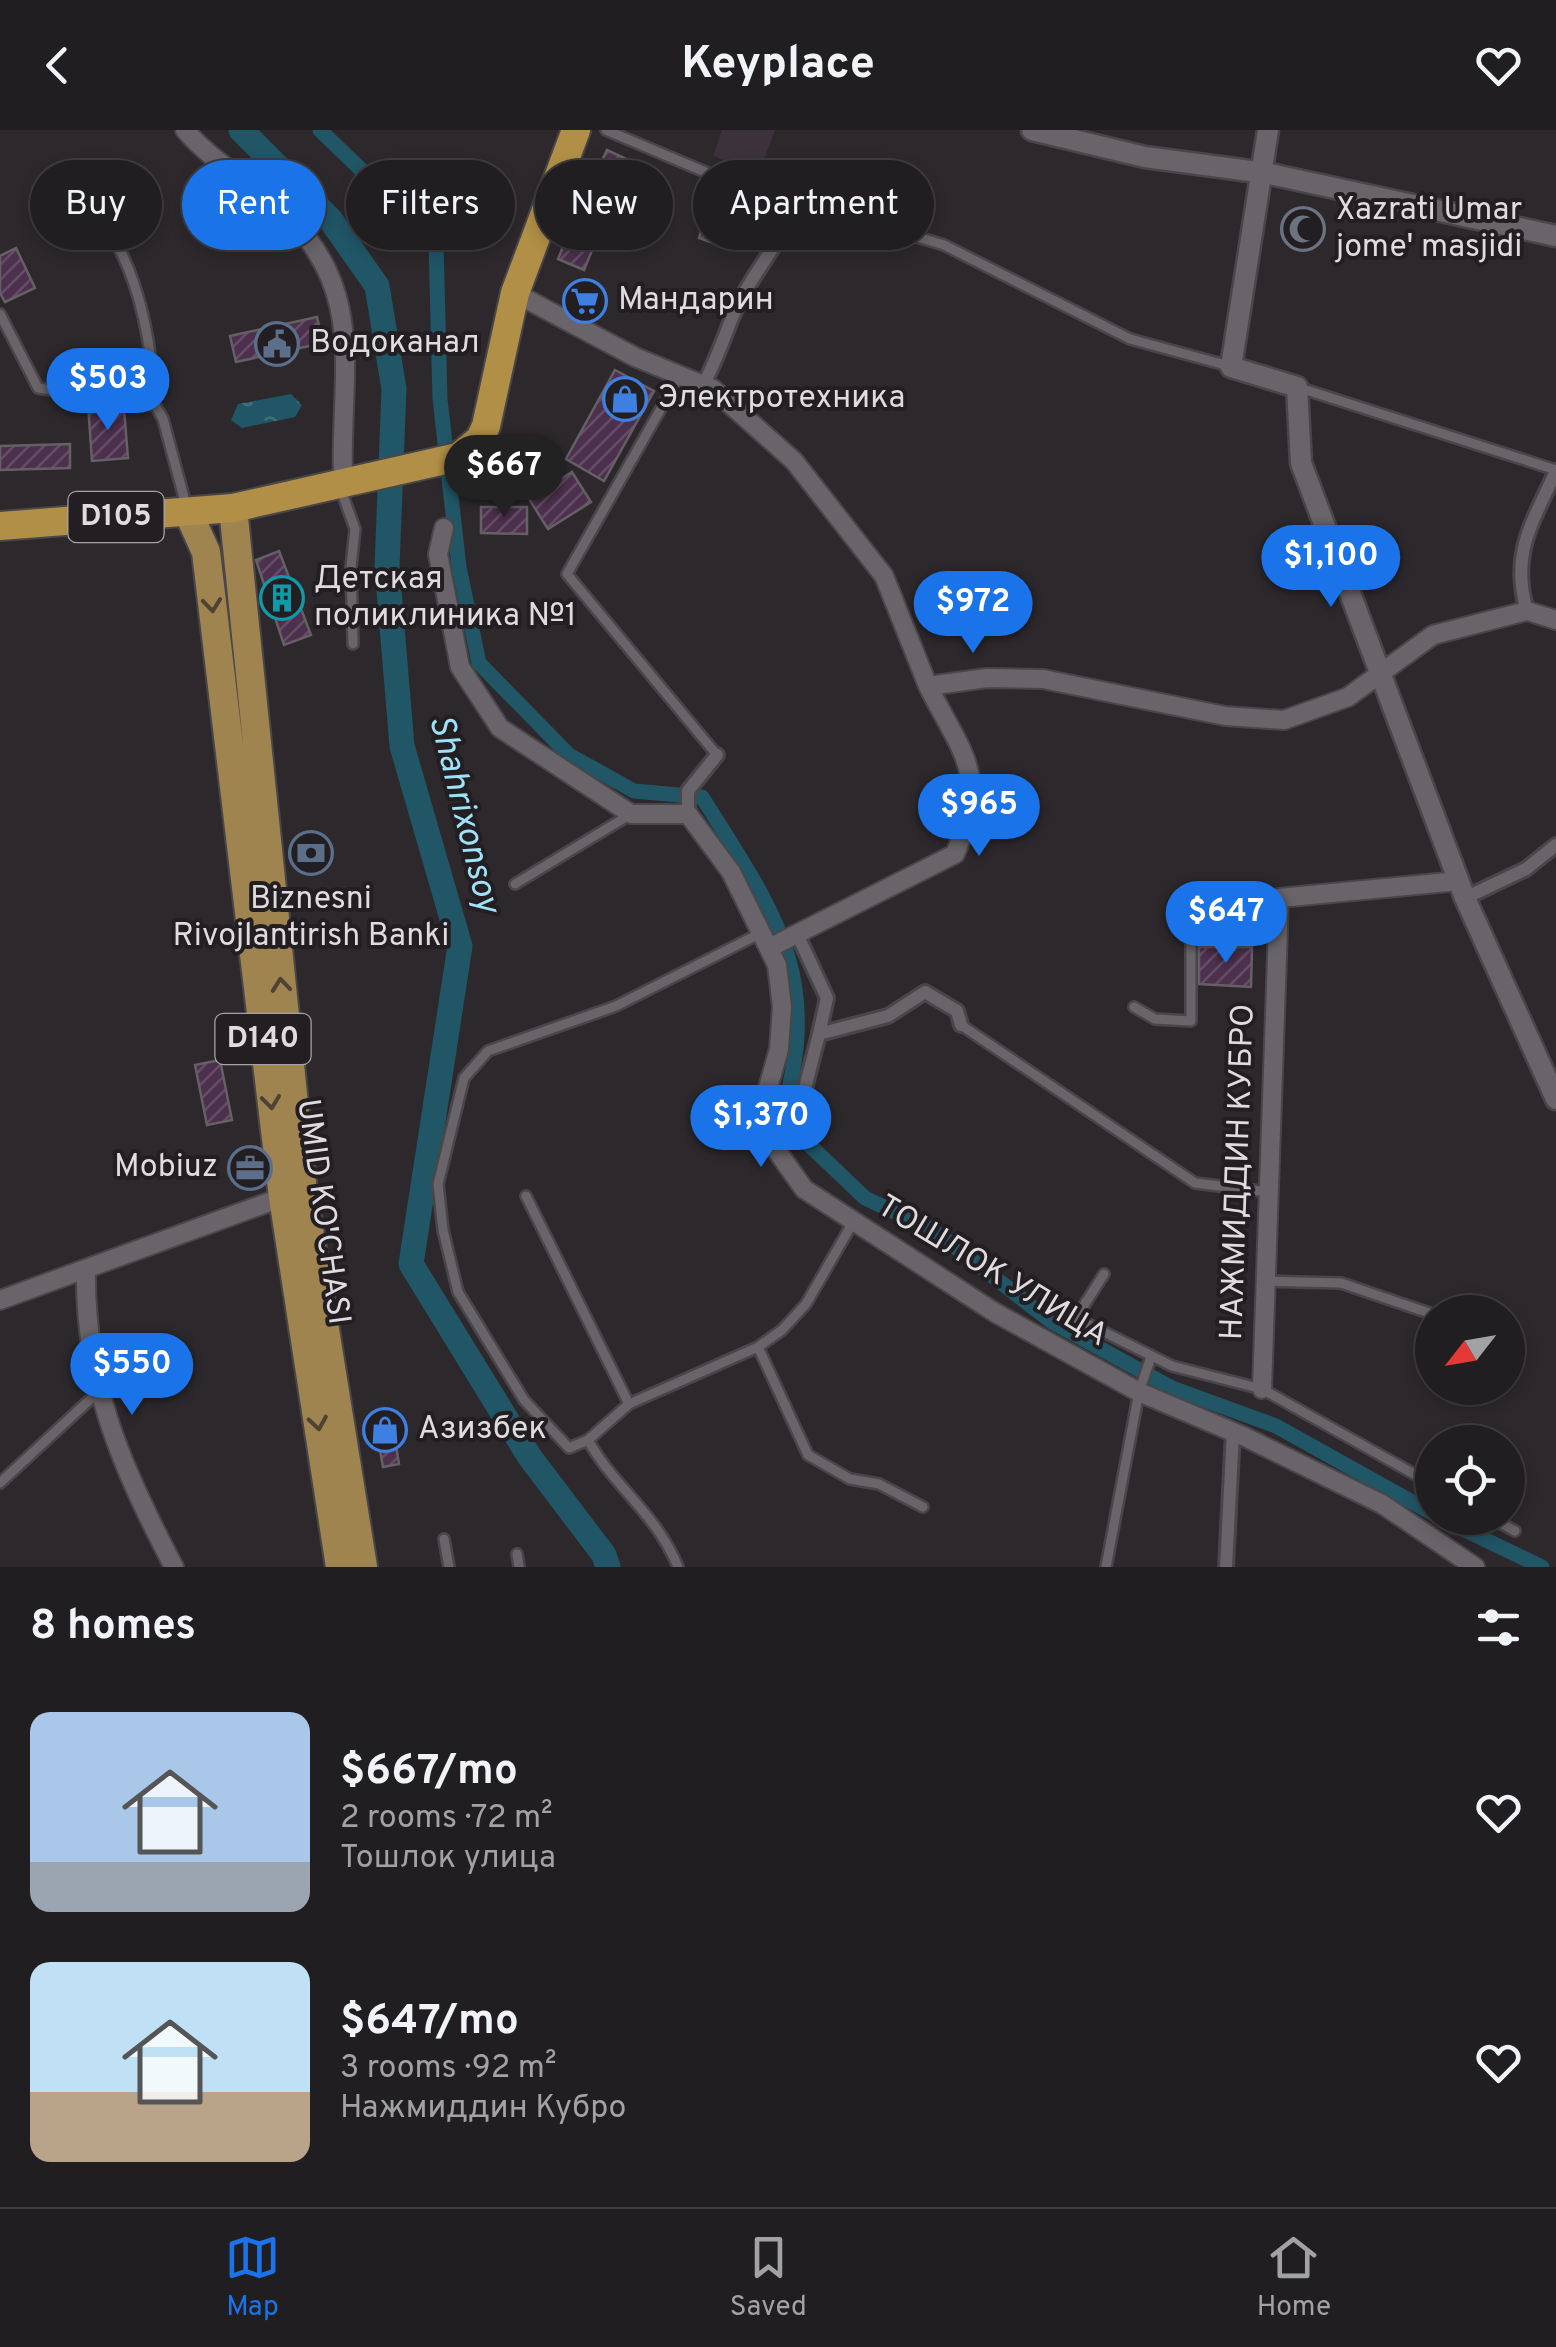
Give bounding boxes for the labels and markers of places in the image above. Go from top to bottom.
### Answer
place label: Xazrati Umar jome' masjidi [1334,191,1522,268]
mosque icon: Xazrati Umar jome' masjidi [1280,206,1326,252]
supermarket icon: Мандарин [562,278,608,324]
place label: Мандарин [618,281,774,321]
public building icon: Водоканал [254,321,300,367]
place label: Водоканал [310,324,480,364]
pin: $503 [49,348,167,433]
shop icon: Электротехника [602,376,648,422]
place label: Электротехника [658,379,905,419]
pin: $667 [445,435,563,520]
pin: $1,100 [1250,525,1412,610]
place label: Детская поликлиника №1 [314,560,577,637]
pin: $972 [914,571,1032,656]
building icon: Детская поликлиника №1 [259,575,305,621]
pin: $965 [920,774,1038,859]
bank icon: Biznesni Rivojlantirish Banki [288,830,334,876]
place label: Biznesni Rivojlantirish Banki [173,880,450,957]
pin: $647 [1167,881,1285,966]
pin: $1,370 [680,1085,842,1170]
office icon: Mobiuz [227,1145,273,1191]
place label: Mobiuz [114,1148,218,1188]
pin: $550 [73,1333,191,1418]
shop icon: Азизбек [362,1407,408,1453]
place label: Азизбек [418,1410,547,1450]

